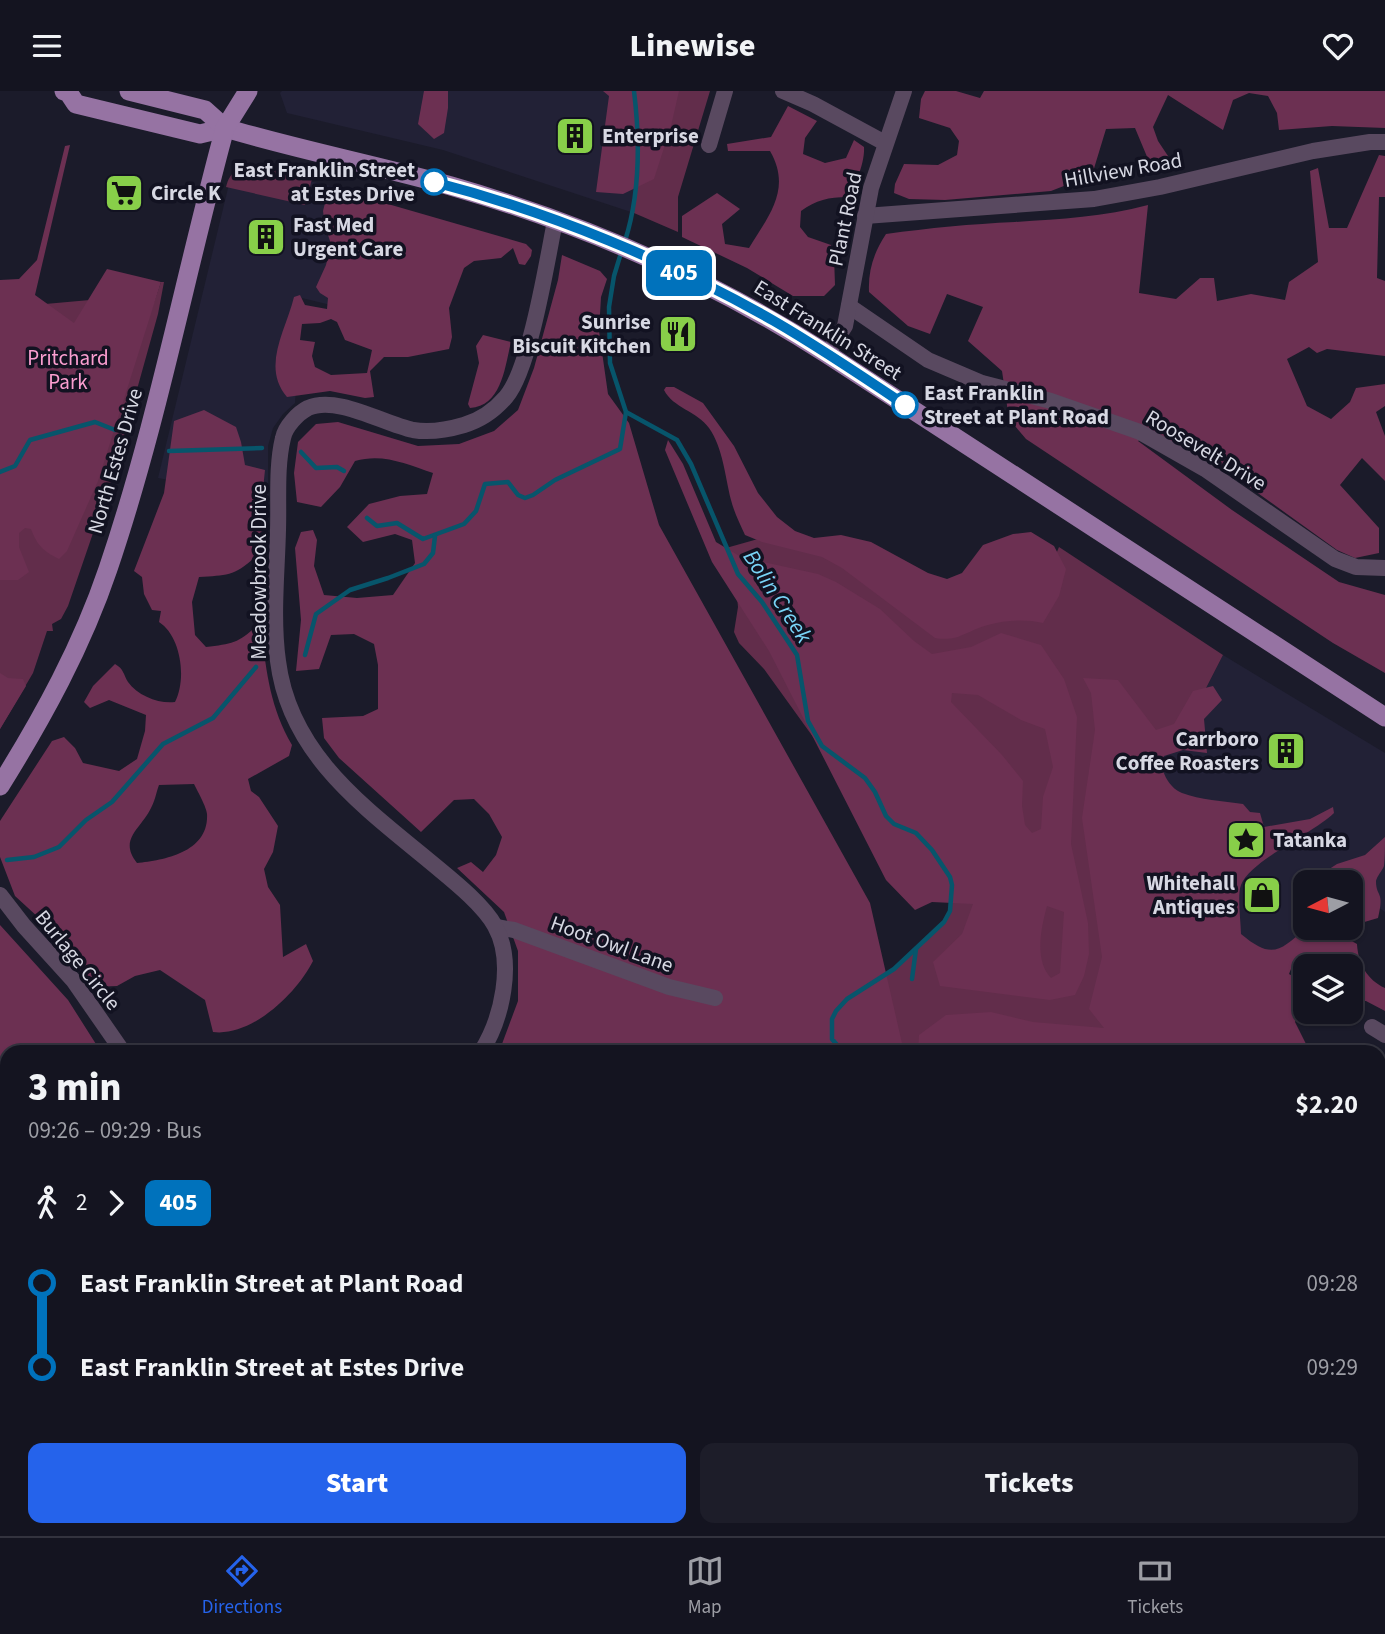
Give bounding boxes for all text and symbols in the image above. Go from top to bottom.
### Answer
text: Linewise [630,23,755,69]
icon: menu [28,27,66,65]
icon: heart [1319,27,1357,65]
building icon: Enterprise [554,115,596,157]
place label: Enterprise [602,121,699,151]
street label: Hillview Road [1062,145,1184,195]
place label: East Franklin Street at Estes Drive [233,155,415,209]
marker: East Franklin Street at Estes Drive [421,169,447,195]
street label: Plant Road [820,169,870,269]
supermarket icon: Circle K [103,172,145,214]
place label: Circle K [151,178,222,208]
place label: Fast Med Urgent Care [293,210,404,264]
building icon: Fast Med Urgent Care [245,216,287,258]
line badge: 405 [639,250,719,296]
text: 405 [660,255,698,290]
street label: East Franklin Street [748,272,908,388]
place label: Sunrise Biscuit Kitchen [512,307,651,361]
restaurant icon: Sunrise Biscuit Kitchen [657,313,699,355]
park label: Pritchard Park [27,343,109,397]
place label: East Franklin Street at Plant Road [924,378,1109,432]
street label: North Estes Drive [80,385,150,537]
marker: East Franklin Street at Plant Road [892,392,918,418]
street label: Roosevelt Drive [1140,402,1272,498]
street label: Meadowbrook Drive [244,484,274,660]
water label: Bolin Creek [735,543,821,651]
place label: Carrboro Coffee Roasters [1116,724,1259,778]
building icon: Carrboro Coffee Roasters [1265,730,1307,772]
place icon: Tatanka [1225,819,1267,861]
place label: Tatanka [1273,825,1347,855]
place label: Whitehall Antiques [1147,868,1235,922]
north arrow [1293,870,1363,940]
map controls [1293,870,1363,1024]
shop icon: Whitehall Antiques [1241,874,1283,916]
street label: Burlage Circle [28,903,128,1017]
street label: Hoot Owl Lane [546,908,678,980]
button: layers [1293,954,1363,1024]
text: 3 min [28,1061,121,1115]
text: $2.20 [1295,1086,1358,1123]
text: 09:26 – 09:29 · Bus [28,1114,202,1147]
icon: walk [28,1184,66,1222]
icon: forward [97,1184,135,1222]
text: 405 [159,1185,197,1220]
text: 2 [76,1186,87,1219]
text: East Franklin Street at Plant Road [80,1265,463,1302]
text: 09:28 [1307,1267,1358,1300]
text: East Franklin Street at Estes Drive [80,1349,464,1386]
text: 09:29 [1307,1351,1358,1384]
button: Start [28,1443,686,1523]
button: Tickets [700,1443,1358,1523]
tab: Directions [202,1552,282,1621]
tab: Map [686,1552,724,1621]
tab: Tickets [1127,1552,1183,1621]

